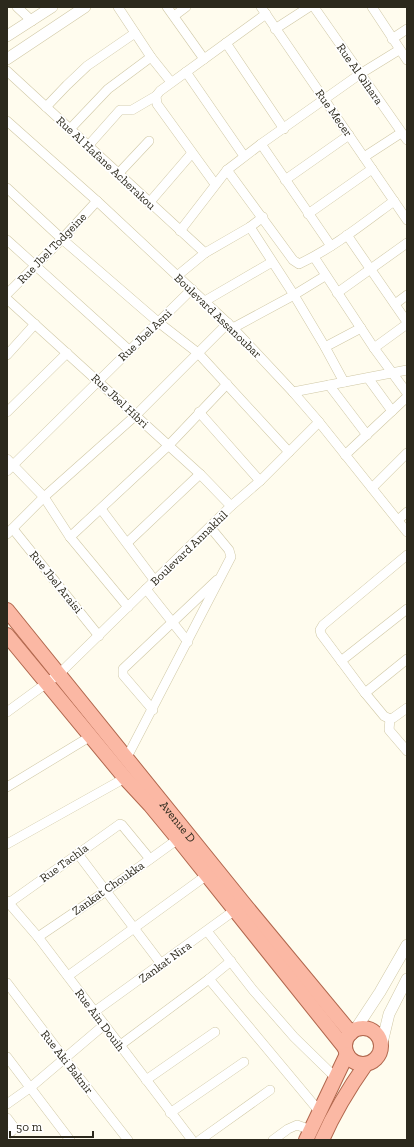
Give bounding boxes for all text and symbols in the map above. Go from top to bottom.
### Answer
street label: Rue Al Qihara [334,41,386,107]
street label: Rue Mecer [313,87,355,139]
street label: Rue Al Hafane Acherakou [54,113,159,213]
street label: Rue Jbel Todgeine [15,209,90,286]
street label: Boulevard Assanoubar [172,271,264,361]
street label: Rue Jbel Asni [115,306,175,364]
street label: Rue Jbel Hibri [89,371,152,431]
street label: Boulevard Annakhil [148,508,230,588]
street label: Rue Jbel Araisi [27,548,86,616]
street label: Avenue D [157,798,199,845]
street label: Rue Tachla [37,841,91,885]
street label: Zankat Choukka [69,858,147,918]
street label: Zankat Nira [136,938,194,986]
street label: Rue Ain Douih [72,986,128,1054]
street label: Rue Aki Baknir [38,1027,96,1097]
scale bar [10,1113,93,1139]
text: 50 m [16,1120,43,1134]

